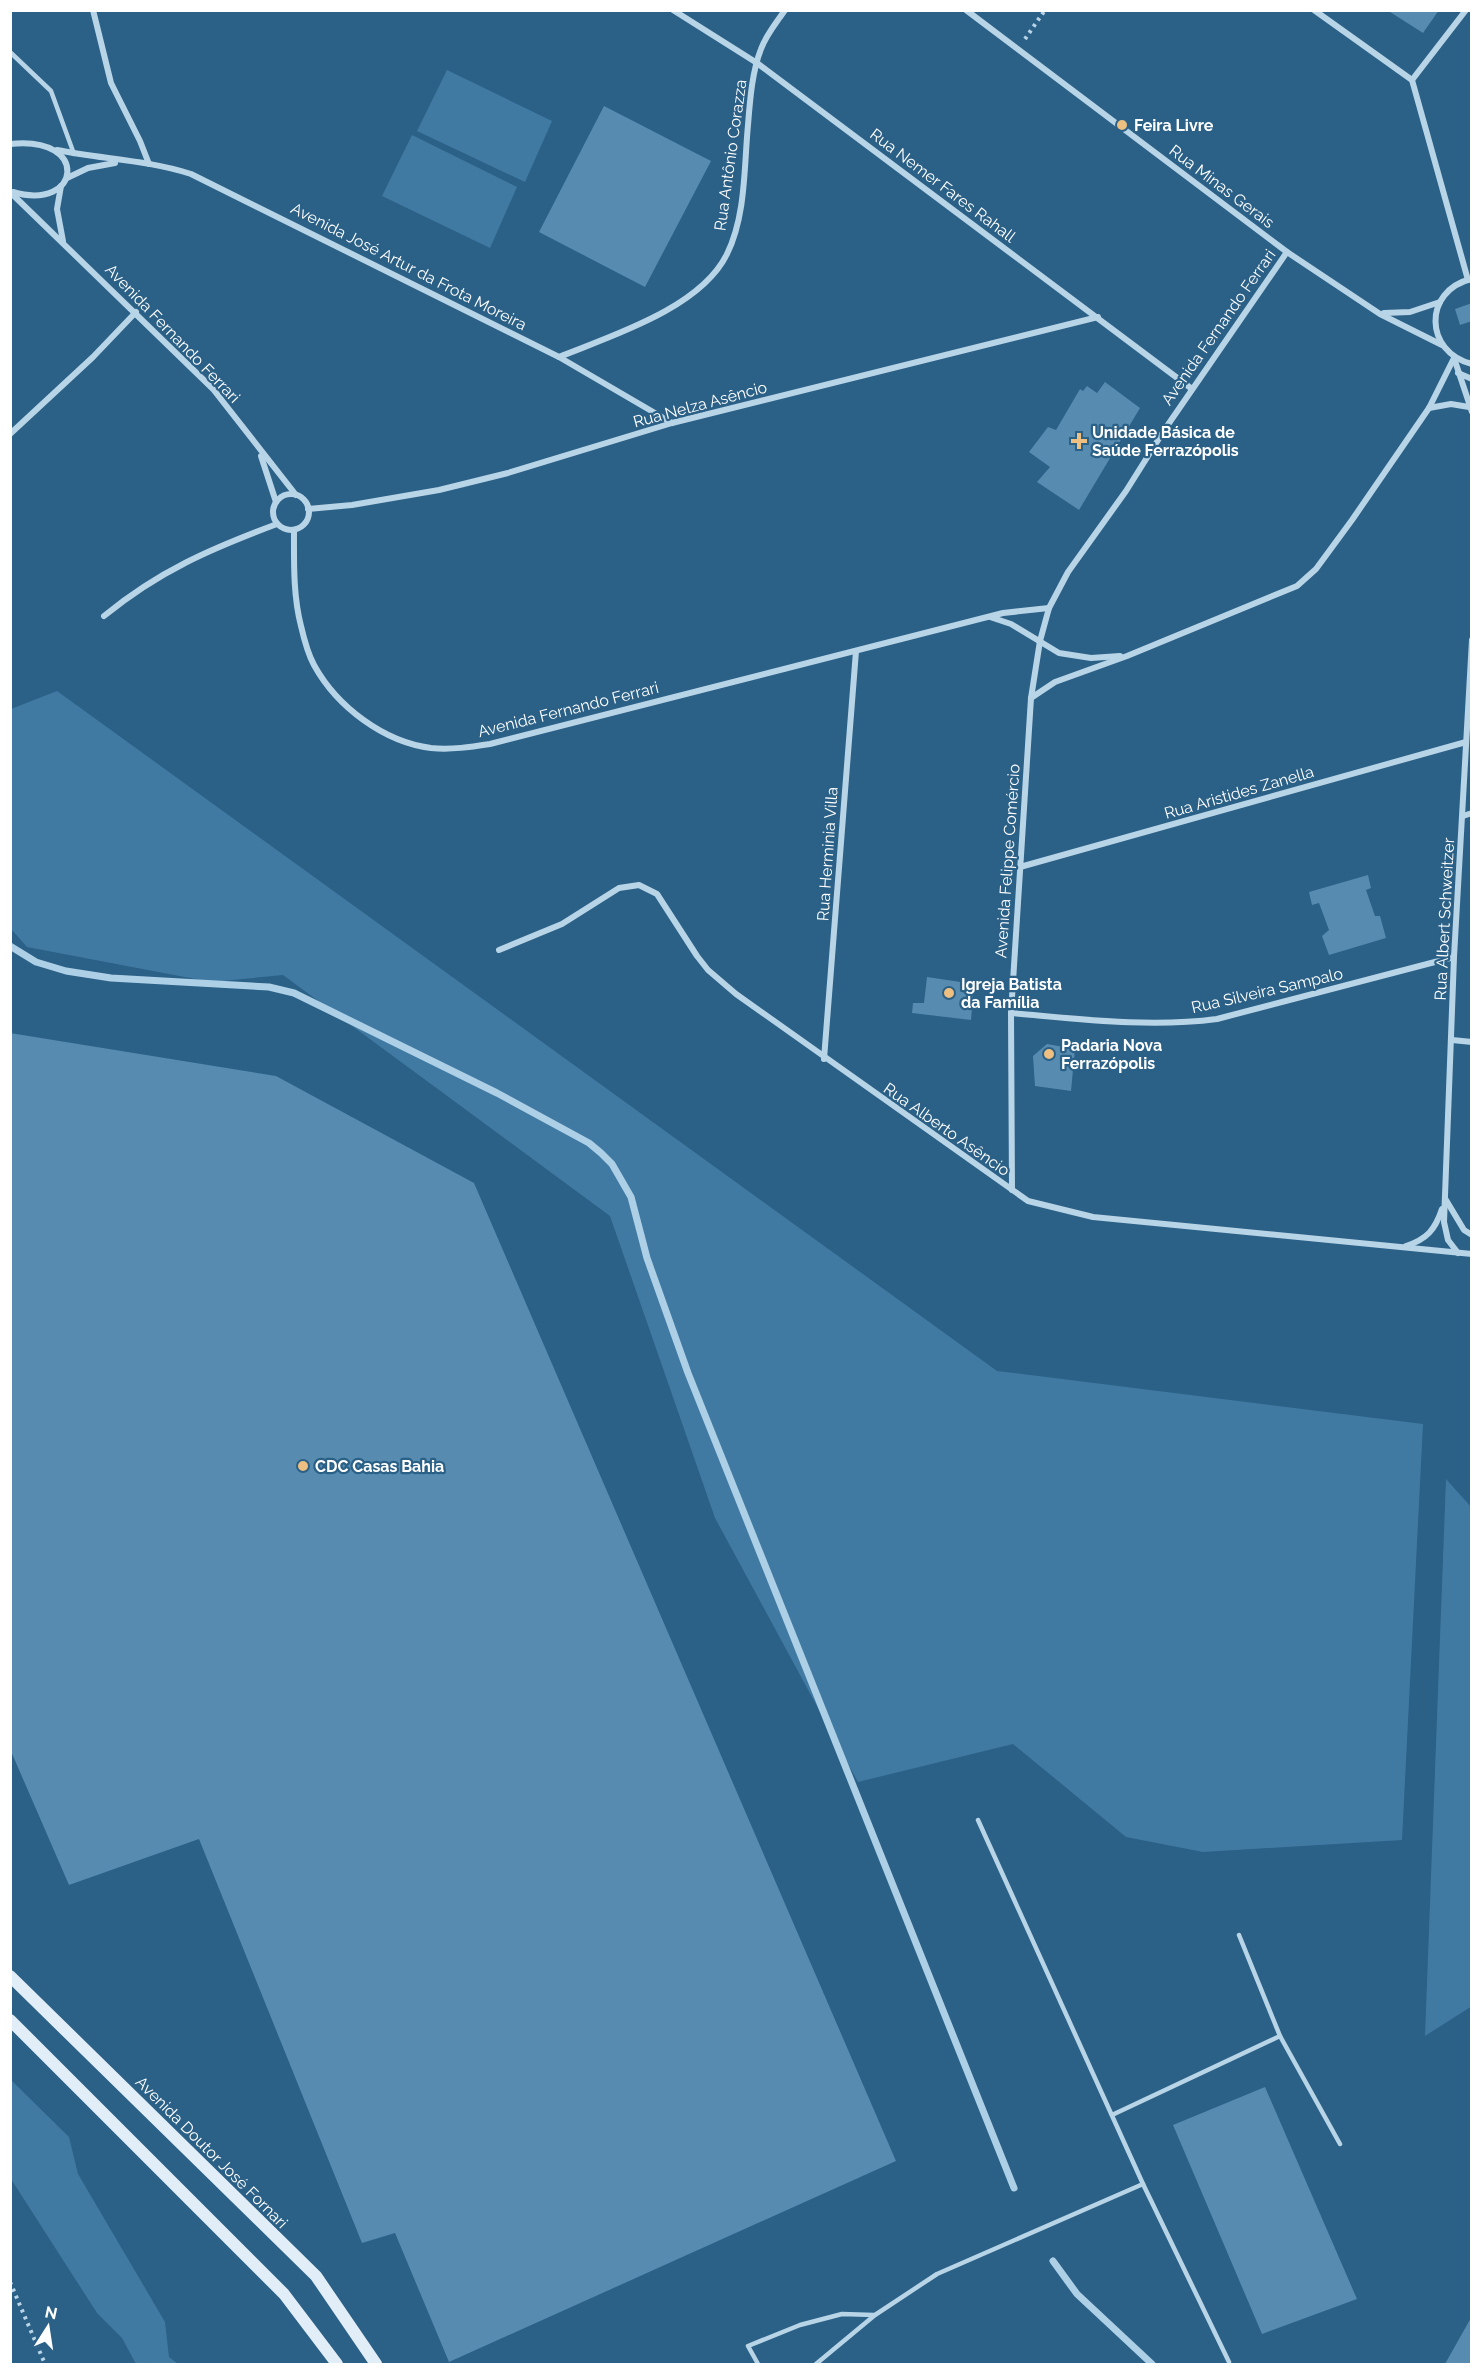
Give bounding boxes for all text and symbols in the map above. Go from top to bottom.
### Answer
street label: Rua Antônio Corazza [710,78,751,232]
place label: Feira Livre [1134,116,1214,135]
marker: Feira Livre [1115,118,1129,132]
street label: Rua Nemer Fares Rahall [866,125,1020,247]
street label: Rua Minas Gerais [1166,141,1278,232]
street label: Avenida José Artur da Frota Moreira [288,199,530,334]
street label: Avenida Fernando Ferrari [1157,246,1279,409]
street label: Avenida Fernando Ferrari [101,260,244,407]
street label: Rua Nelza Asêncio [631,377,769,431]
place label: Unidade Básica de Saúde Ferrazópolis [1092,423,1239,460]
marker: Unidade Básica de Saúde Ferrazópolis [1070,432,1088,450]
street label: Avenida Fernando Ferrari [476,678,660,741]
street label: Rua Aristides Zanella [1162,762,1316,823]
street label: Avenida Felippe Comércio [991,763,1024,959]
street label: Rua Herminia Villa [813,786,842,922]
street label: Rua Albert Schweitzer [1431,837,1458,1001]
street label: Rua Silveira Sampalo [1189,964,1345,1017]
place label: Igreja Batista da Família [961,975,1062,1012]
marker: Igreja Batista da Família [942,986,956,1000]
place label: Padaria Nova Ferrazópolis [1061,1036,1162,1073]
marker: Padaria Nova Ferrazópolis [1042,1047,1056,1061]
street label: Rua Alberto Asêncio [880,1079,1013,1180]
place label: CDC Casas Bahia [315,1457,444,1476]
marker: CDC Casas Bahia [296,1459,310,1473]
street label: Avenida Doutor José Fornari [132,2072,292,2232]
north arrow [18,2297,78,2357]
text: N [43,2302,59,2323]

